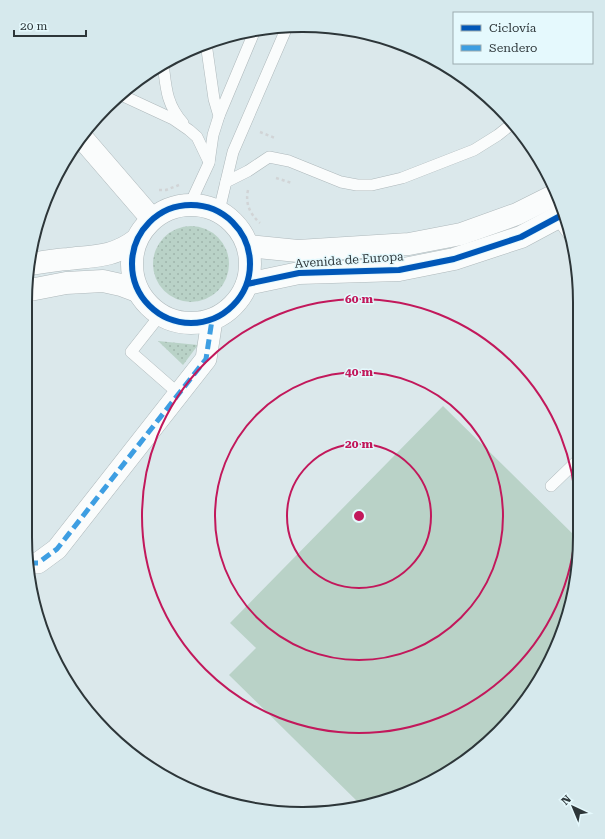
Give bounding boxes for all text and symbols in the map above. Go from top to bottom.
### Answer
scale bar [14,12,86,38]
legend [453,12,593,64]
text: 20 m [20,19,47,33]
text: Ciclovía [489,21,537,35]
text: Sendero [489,41,537,55]
street label: Avenida de Europa [294,249,404,271]
text: 60 m [345,292,373,306]
text: 40 m [345,365,373,379]
text: 20 m [345,437,373,451]
centre of rings [352,509,366,523]
north arrow [553,787,593,827]
text: N [559,792,574,808]

